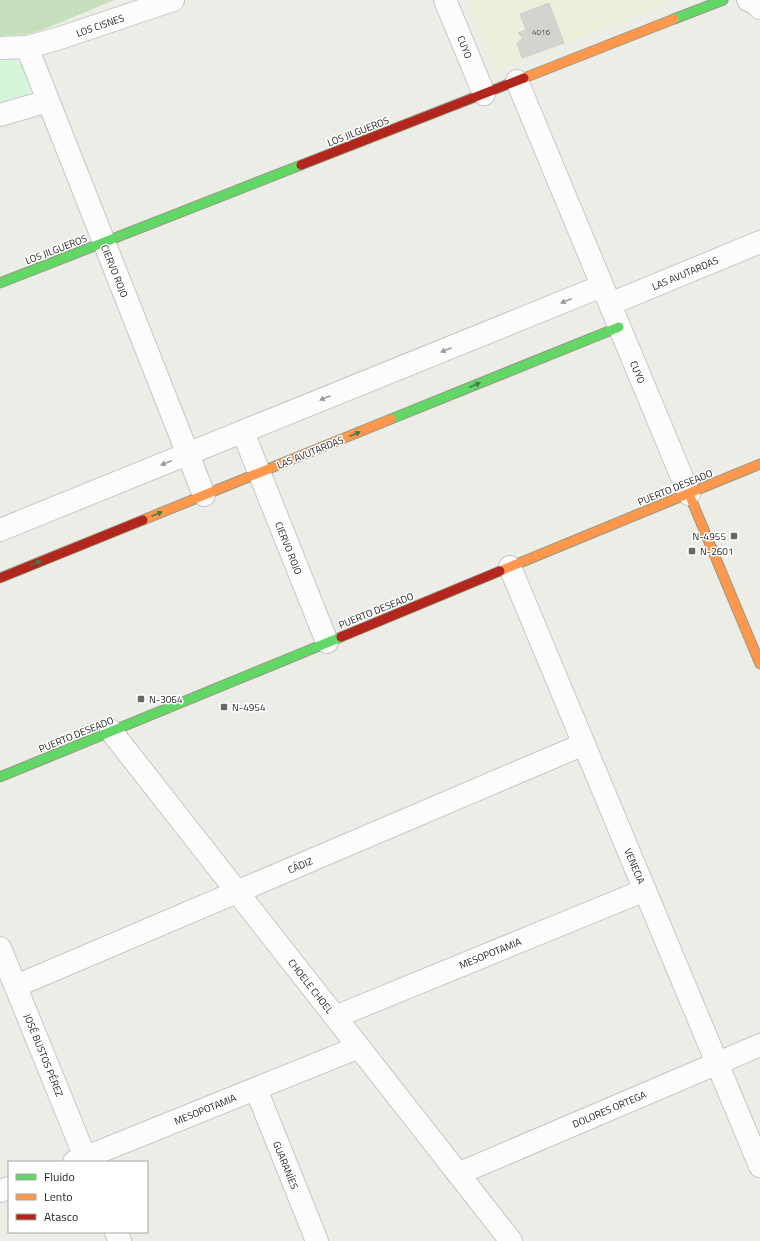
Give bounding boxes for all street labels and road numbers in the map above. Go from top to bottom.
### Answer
street label: LOS CISNES [74,10,126,41]
street label: CUYO [453,33,476,61]
street label: LOS JILGUEROS [325,113,391,150]
street label: LOS JILGUEROS [23,231,89,268]
street label: CIERVO ROJO [97,242,132,300]
street label: LAS AVUTARDAS [650,253,721,294]
street label: CUYO [626,358,649,386]
street label: LAS AVUTARDAS [275,432,346,473]
street label: PUERTO DESEADO [635,465,715,509]
street label: CIERVO ROJO [271,519,306,577]
street label: PUERTO DESEADO [336,588,416,632]
street label: PUERTO DESEADO [36,712,116,756]
street label: VENECIA [620,846,649,886]
street label: CÁDIZ [285,854,315,877]
street label: MESOPOTAMIA [457,934,524,973]
street label: CHOELE CHOEL [284,956,337,1017]
street label: JOSÉ BUSTOS PÉREZ [20,1011,67,1099]
street label: DOLORES ORTEGA [570,1087,649,1132]
street label: MESOPOTAMIA [172,1090,239,1129]
street label: GUARANÍES [269,1139,302,1191]

